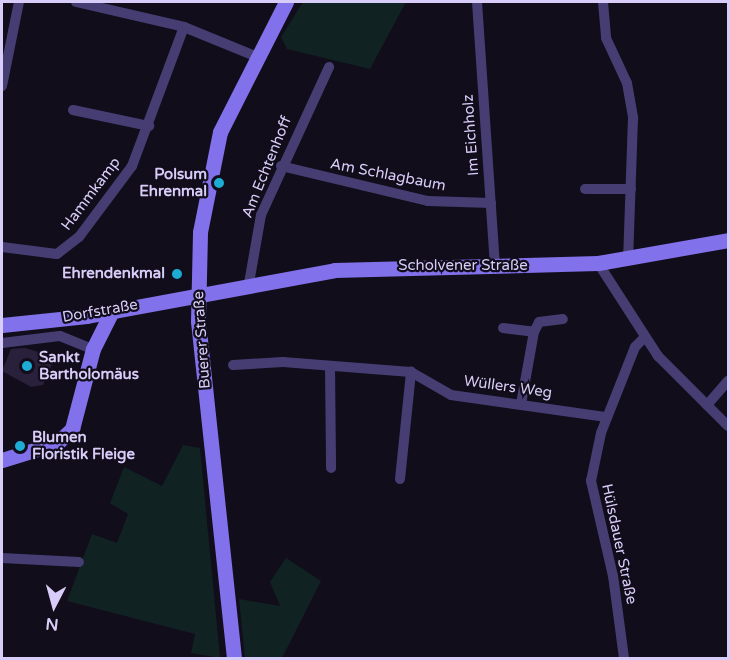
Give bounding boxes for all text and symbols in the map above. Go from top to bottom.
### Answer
street label: Im Eichholz [459,94,483,176]
street label: Am Echtenhoff [238,114,296,220]
street label: Hammkamp [58,154,124,234]
street label: Am Schlagbaum [329,155,447,195]
place label: Polsum Ehrenmal [139,165,207,200]
marker: Polsum Ehrenmal [212,176,226,190]
street label: Scholvener Straße [398,257,528,275]
place label: Ehrendenkmal [62,265,165,283]
marker: Ehrendenkmal [170,267,184,281]
street label: Buerer Straße [190,290,214,390]
street label: Dorfstraße [61,296,139,326]
place label: Sankt Bartholomäus [39,348,139,383]
marker: Sankt Bartholomäus [20,359,34,373]
street label: Wüllers Weg [463,372,553,402]
place label: Blumen Floristik Fleige [32,428,135,463]
marker: Blumen Floristik Fleige [13,439,27,453]
street label: Hülsdauer Straße [597,482,641,606]
north arrow [24,576,84,636]
text: N [45,613,60,635]

